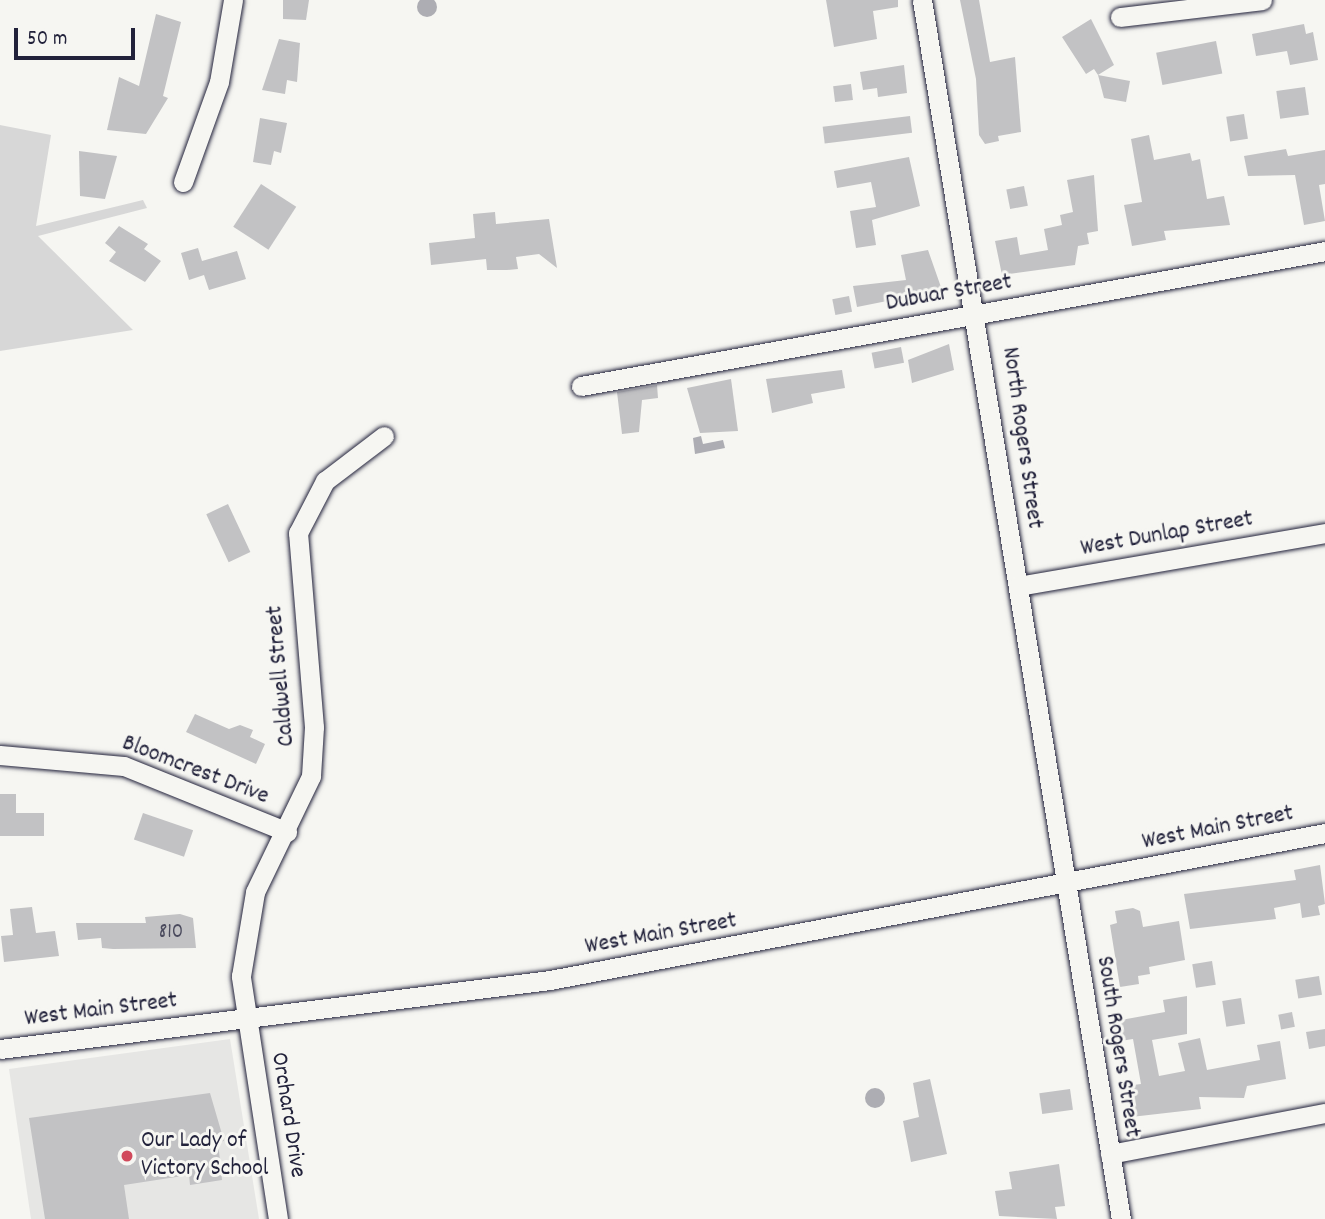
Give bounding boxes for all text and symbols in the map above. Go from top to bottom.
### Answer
scale bar [18,14,138,58]
text: 50 m [27,25,67,55]
street label: Dubuar Street [884,269,1014,319]
street label: North Rogers Street [994,345,1048,531]
street label: West Dunlap Street [1079,506,1255,564]
street label: Caldwell Street [261,604,303,748]
street label: Bloomcrest Drive [118,730,272,812]
street label: West Main Street [1140,800,1296,858]
street label: West Main Street [583,907,739,963]
house number: 810 [159,920,183,946]
street label: South Rogers Street [1088,954,1146,1140]
street label: West Main Street [23,987,179,1035]
street label: Orchard Drive [263,1050,311,1180]
place label: Our Lady of Victory School [141,1128,269,1184]
marker: Our Lady of Victory School [119,1148,135,1164]

